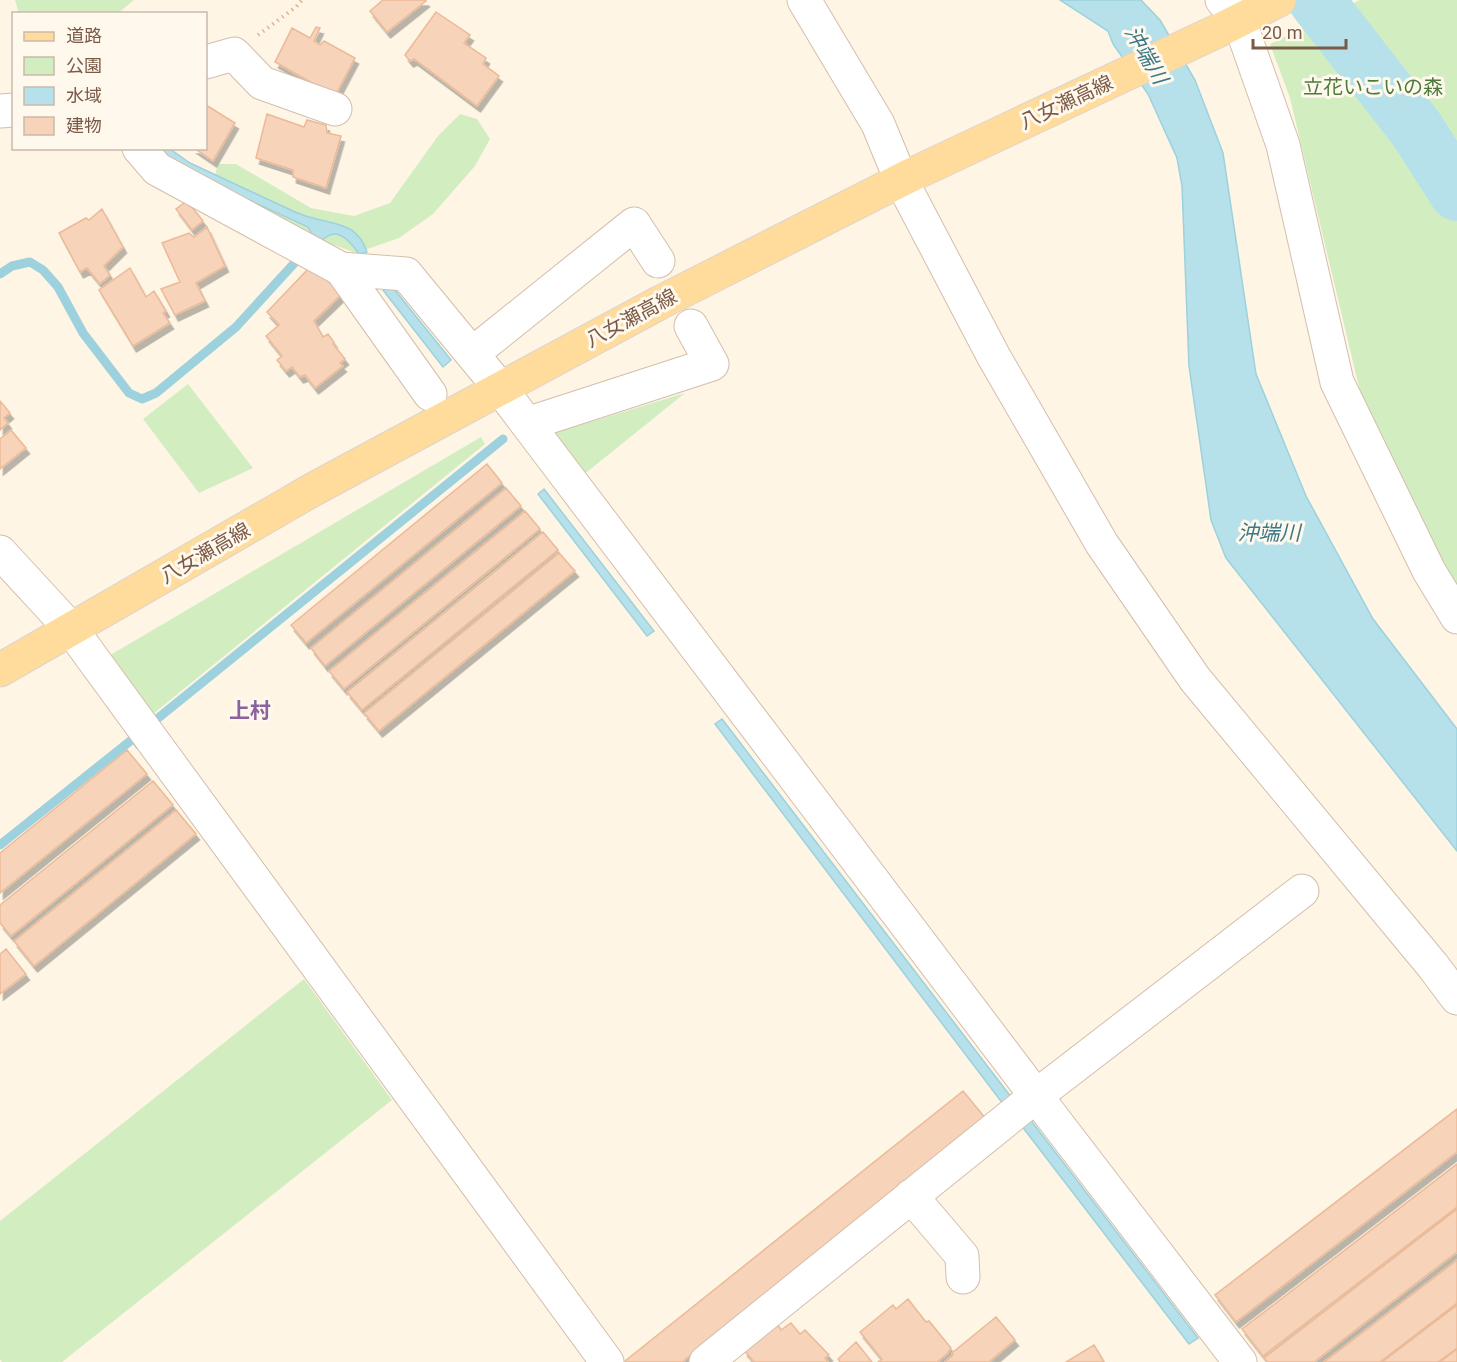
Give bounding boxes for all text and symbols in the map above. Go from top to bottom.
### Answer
legend [12,12,207,150]
scale bar [1253,12,1346,50]
water label: 沖端川 [1120,22,1173,90]
text: 20 m [1262,22,1302,43]
text: 道路 [66,25,102,46]
text: 公園 [66,55,102,76]
street label: 八女瀬高線 [1016,70,1116,134]
park label: 立花いこいの森 [1303,75,1443,99]
text: 水域 [66,85,102,106]
text: 建物 [66,115,102,136]
street label: 八女瀬高線 [581,284,681,352]
street label: 八女瀬高線 [156,518,254,588]
water label: 沖端川 [1238,521,1302,545]
district label: 上村 [229,699,271,723]

